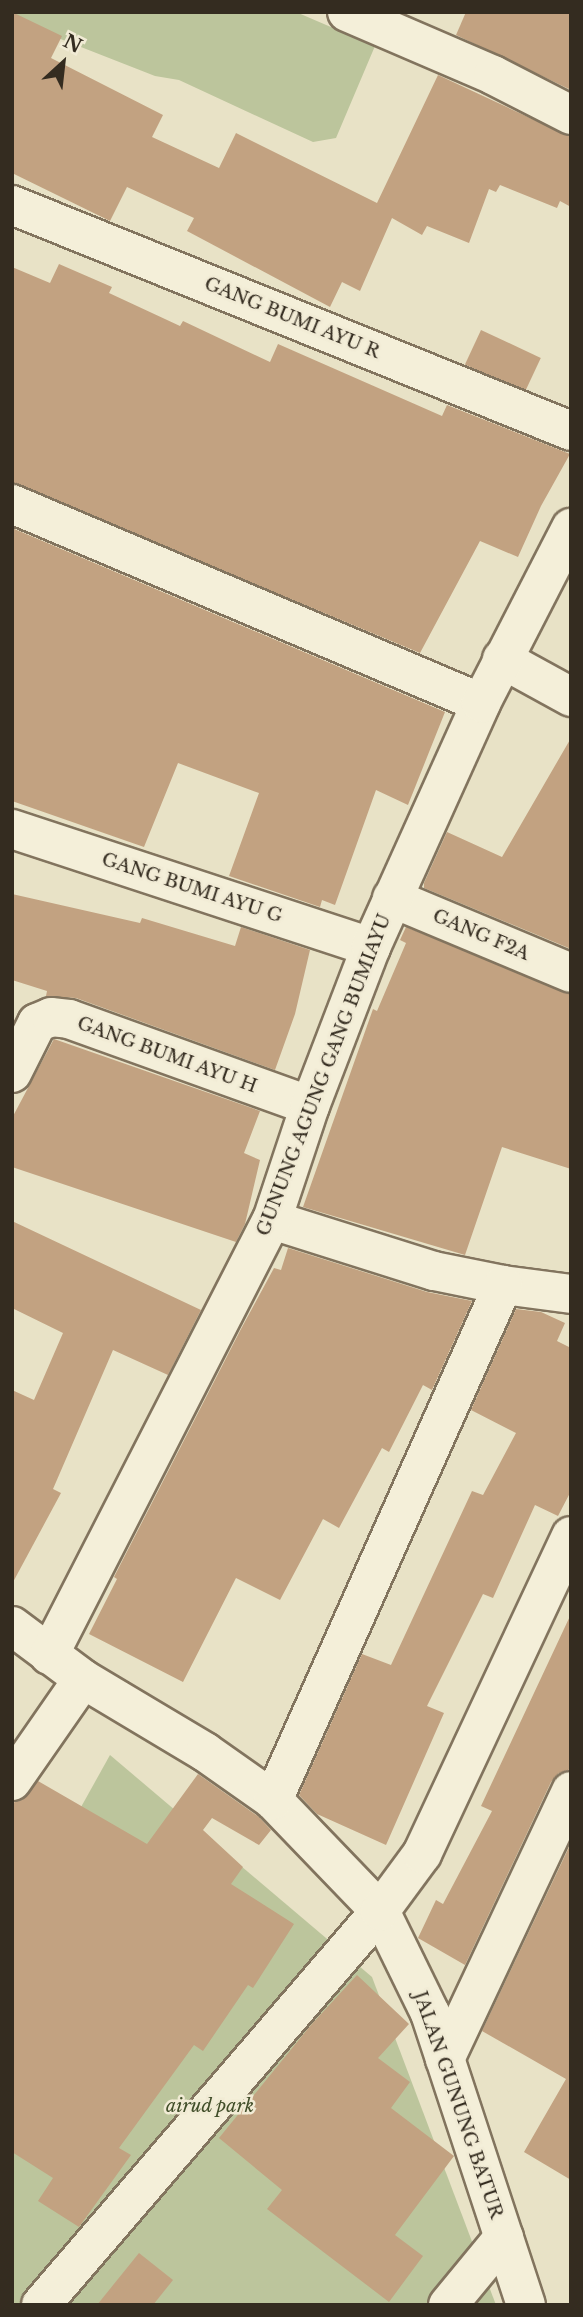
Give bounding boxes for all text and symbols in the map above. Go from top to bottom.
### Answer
north arrow [28,28,98,98]
text: N [60,30,86,58]
street label: GANG BUMI AYU R [201,273,383,363]
street label: GANG BUMI AYU G [98,848,286,928]
street label: GANG F2A [429,905,533,965]
street label: GUNUNG AGUNG GANG BUMIAYU [252,910,396,1240]
street label: GANG BUMI AYU H [74,1012,260,1098]
street label: JALAN GUNUNG BATUR [409,1988,507,2222]
park label: airud park [166,2095,254,2117]

